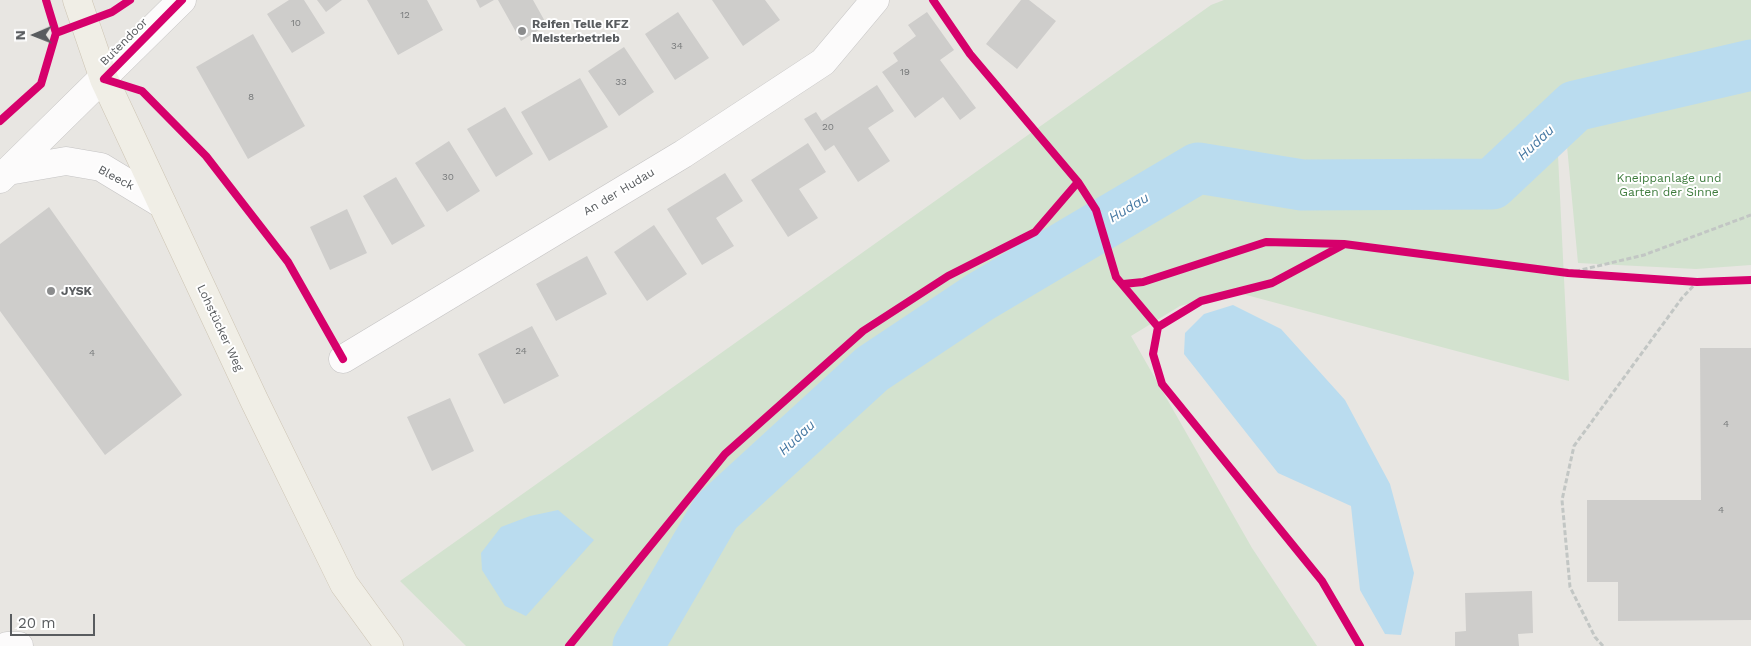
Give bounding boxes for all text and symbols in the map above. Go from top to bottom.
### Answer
house number: 12 [400,9,410,21]
north arrow [10,10,60,60]
street label: Butendoor [97,15,151,69]
house number: 10 [291,17,301,29]
place label: Reifen Telle KFZ Meisterbetrieb [532,17,629,45]
marker: Reifen Telle KFZ Meisterbetrieb [516,25,528,37]
text: N [12,30,28,41]
house number: 34 [671,40,683,52]
house number: 19 [900,66,910,78]
house number: 33 [615,76,627,88]
house number: 8 [248,91,254,103]
house number: 20 [822,121,834,133]
water label: Hudau [1514,122,1558,164]
street label: Bleeck [95,163,137,193]
street label: An der Hudau [581,165,657,219]
house number: 30 [442,171,454,183]
park label: Kneippanlage und Garten der Sinne [1617,171,1721,199]
water label: Hudau [1106,189,1152,227]
street label: Lohstücker Weg [194,282,246,374]
place label: JYSK [61,284,92,298]
marker: JYSK [45,285,57,297]
house number: 24 [515,345,527,357]
house number: 4 [89,347,95,359]
water label: Hudau [775,417,819,459]
house number: 4 [1723,418,1729,430]
house number: 4 [1718,504,1724,516]
scale bar [12,604,98,636]
text: 20 m [18,614,56,632]

